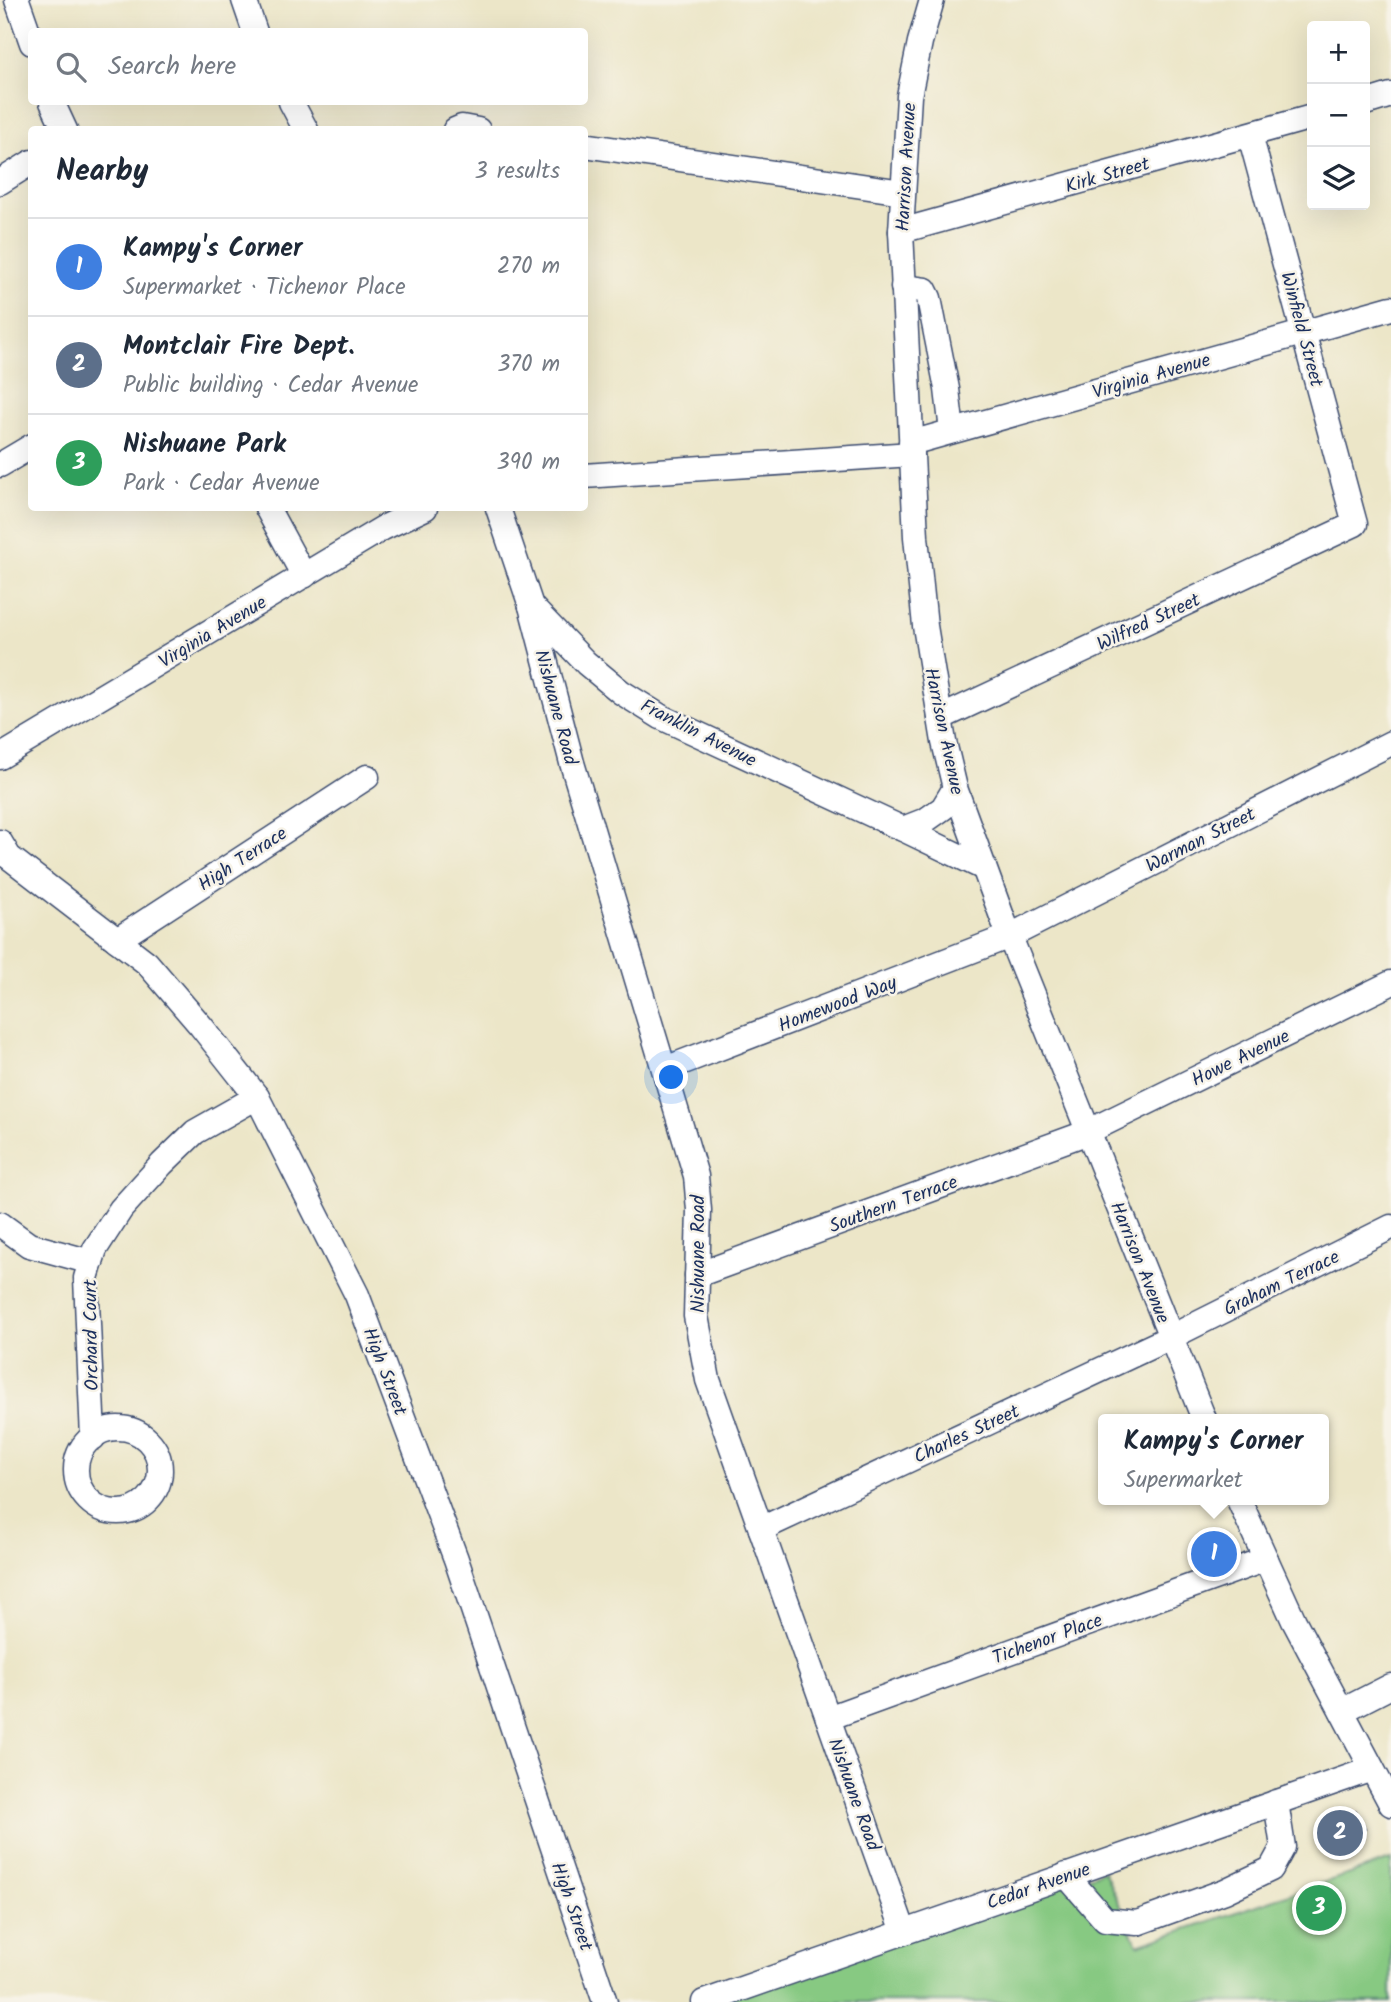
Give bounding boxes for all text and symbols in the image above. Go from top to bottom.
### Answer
map controls [1307,21,1370,210]
button: + [1307,21,1370,84]
search box [28,28,588,105]
text: Search here [108,46,236,88]
icon: search [52,48,90,86]
button: − [1307,84,1370,147]
street label: Harrison Avenue [889,101,925,232]
button: layers [1307,147,1370,210]
text: Nearby [56,148,148,196]
street label: Kirk Street [1062,149,1154,202]
text: 3 results [474,154,560,190]
text: Kampy's Corner [123,228,302,270]
text: 1 [76,249,82,285]
text: 270 m [497,249,560,285]
street label: Winfield Street [1271,269,1331,391]
text: Supermarket · Tichenor Place [123,270,406,306]
text: Montclair Fire Dept. [123,326,355,368]
street label: Virginia Avenue [1089,346,1215,408]
text: 2 [72,347,86,383]
text: 370 m [497,347,560,383]
text: Public building · Cedar Avenue [123,368,418,404]
text: Nishuane Park [123,424,286,466]
text: 3 [73,445,85,481]
text: 390 m [497,445,560,481]
text: Park · Cedar Avenue [123,466,320,502]
street label: Wilfred Street [1092,585,1206,660]
street label: Virginia Avenue [153,588,273,677]
street label: Nishuane Road [525,647,585,769]
street label: Harrison Avenue [915,665,971,798]
street label: Franklin Avenue [635,692,762,776]
street label: Warman Street [1141,800,1262,881]
street label: High Terrace [192,819,294,900]
street label: Homewood Way [774,968,902,1041]
street label: Howe Avenue [1187,1022,1296,1096]
your location [654,1060,688,1094]
street label: Southern Terrace [825,1168,963,1242]
street label: Nishuane Road [684,1194,714,1313]
street label: Harrison Avenue [1101,1197,1177,1329]
street label: Graham Terrace [1219,1243,1345,1325]
street label: Orchard Court [76,1278,108,1391]
street label: High Street [354,1323,415,1421]
street label: Charles Street [909,1397,1025,1472]
popup [1098,1414,1329,1505]
text: Kampy's Corner [1124,1421,1303,1463]
text: Supermarket [1124,1463,1243,1499]
pin: 1 [1191,1528,1237,1580]
street label: Tichenor Place [988,1606,1107,1674]
street label: Nishuane Road [819,1734,888,1856]
pin: 2 [1317,1807,1363,1859]
street label: Cedar Avenue [983,1855,1095,1919]
street label: High Street [542,1858,601,1956]
pin: 3 [1296,1882,1342,1934]

